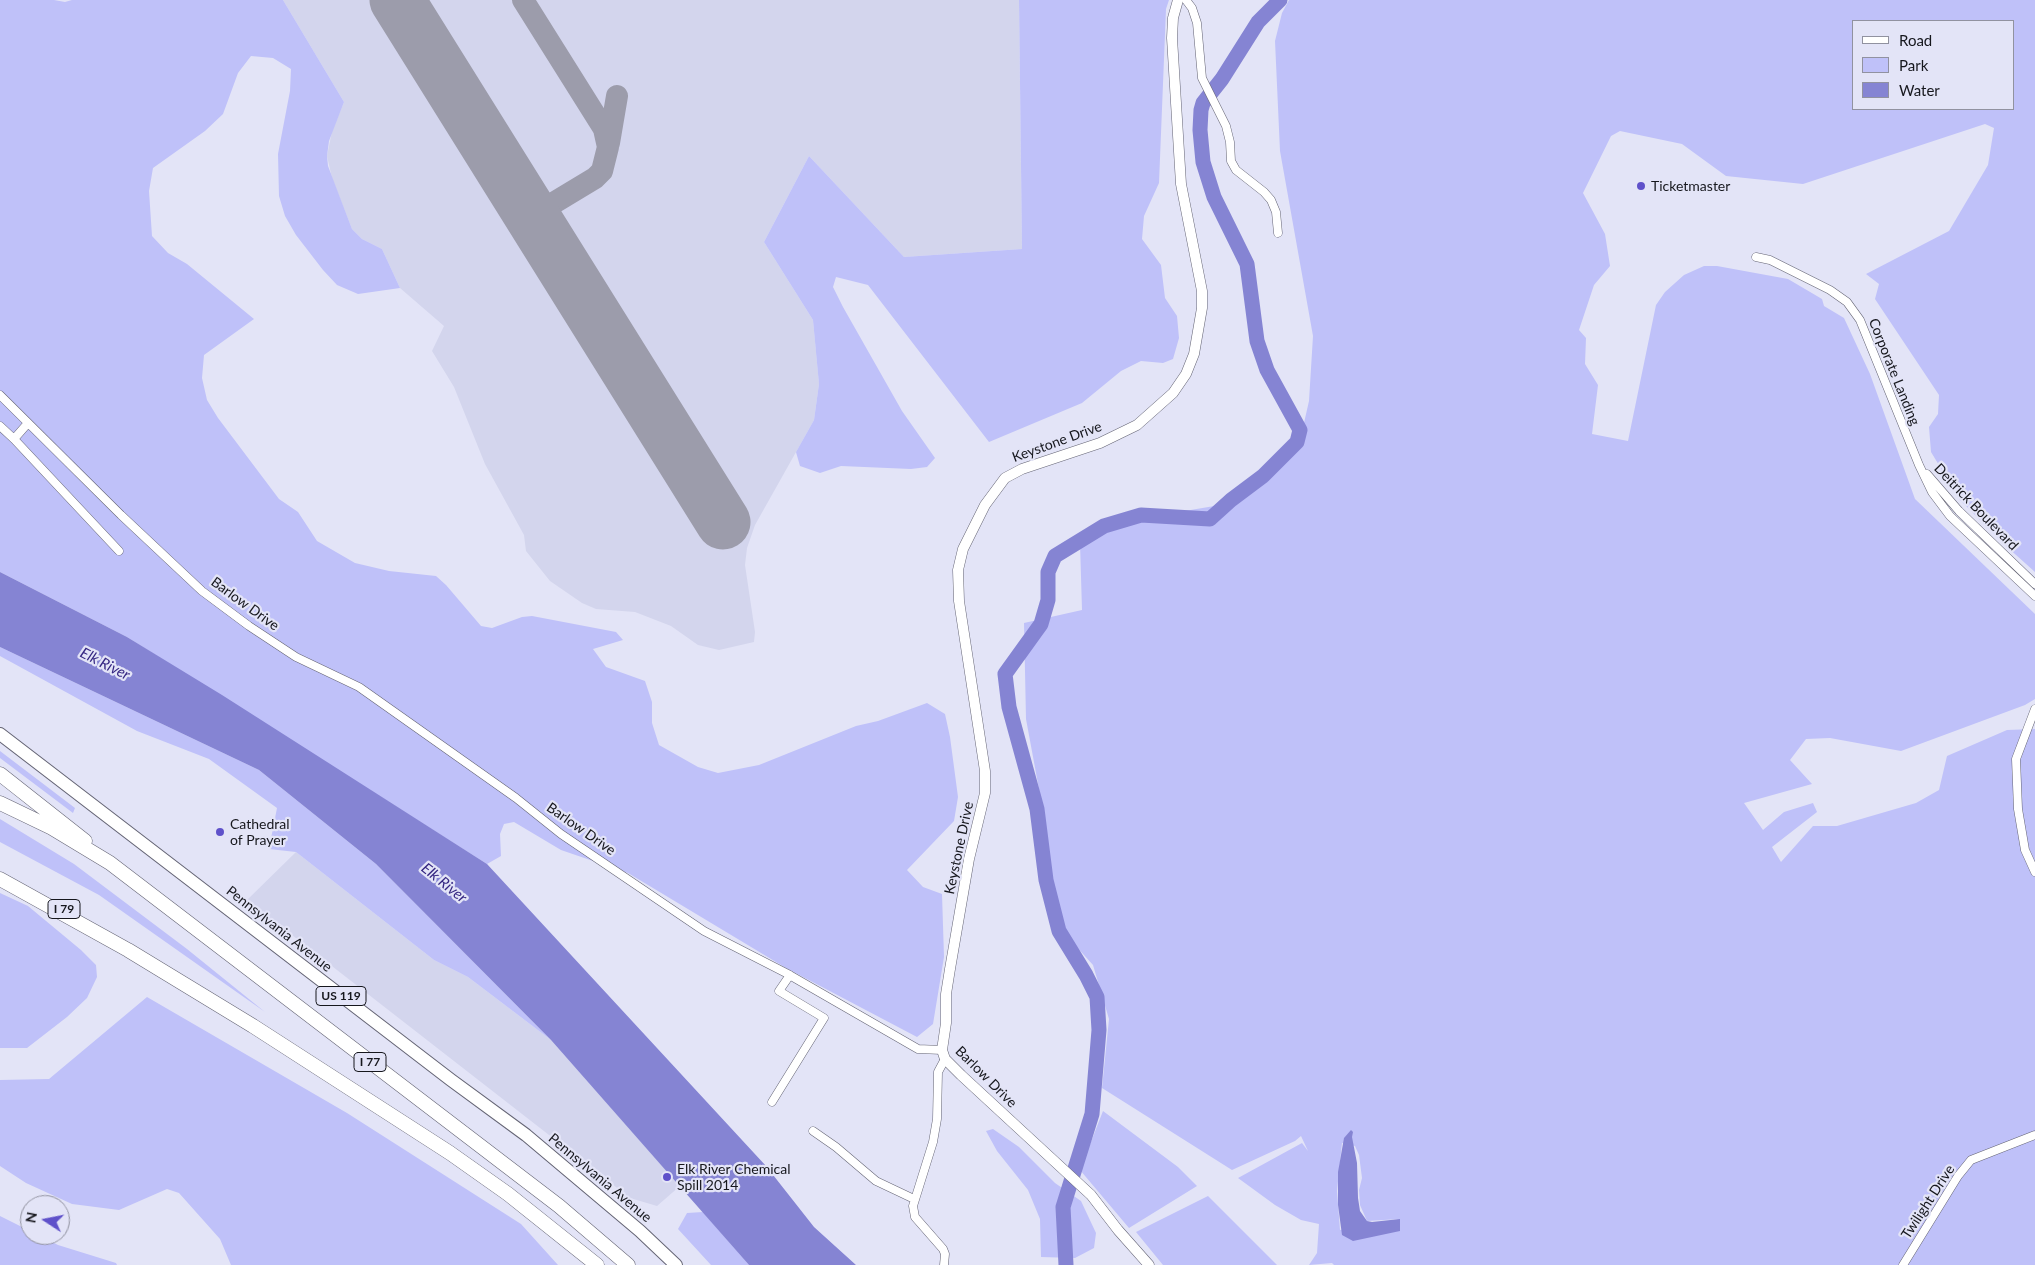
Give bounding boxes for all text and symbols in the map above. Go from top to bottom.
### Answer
legend [1852,20,2015,110]
text: Road [1899,31,1932,49]
text: Park [1899,56,1928,74]
text: Water [1899,81,1940,99]
place label: Ticketmaster [1651,178,1730,194]
marker: Ticketmaster [1635,180,1647,192]
street label: Corporate Landing [1865,316,1923,428]
street label: Keystone Drive [1010,418,1104,466]
street label: Deitrick Boulevard [1930,460,2022,554]
street label: Barlow Drive [208,574,282,634]
water label: Elk River [77,644,133,684]
street label: Barlow Drive [543,799,619,859]
street label: Keystone Drive [941,800,977,896]
place label: Cathedral of Prayer [230,816,290,849]
marker: Cathedral of Prayer [214,826,226,838]
water label: Elk River [418,859,470,907]
street label: Pennsylvania Avenue [223,882,335,976]
road number: I 79 [48,900,80,919]
road number: US 119 [316,986,366,1006]
street label: Barlow Drive [952,1043,1020,1111]
road number: I 77 [354,1052,386,1072]
street label: Pennsylvania Avenue [545,1130,655,1226]
place label: Elk River Chemical Spill 2014 [677,1161,791,1194]
street label: Twilight Drive [1898,1162,1958,1242]
marker: Elk River Chemical Spill 2014 [661,1171,673,1183]
north arrow [20,1195,70,1245]
text: N [21,1210,40,1224]

